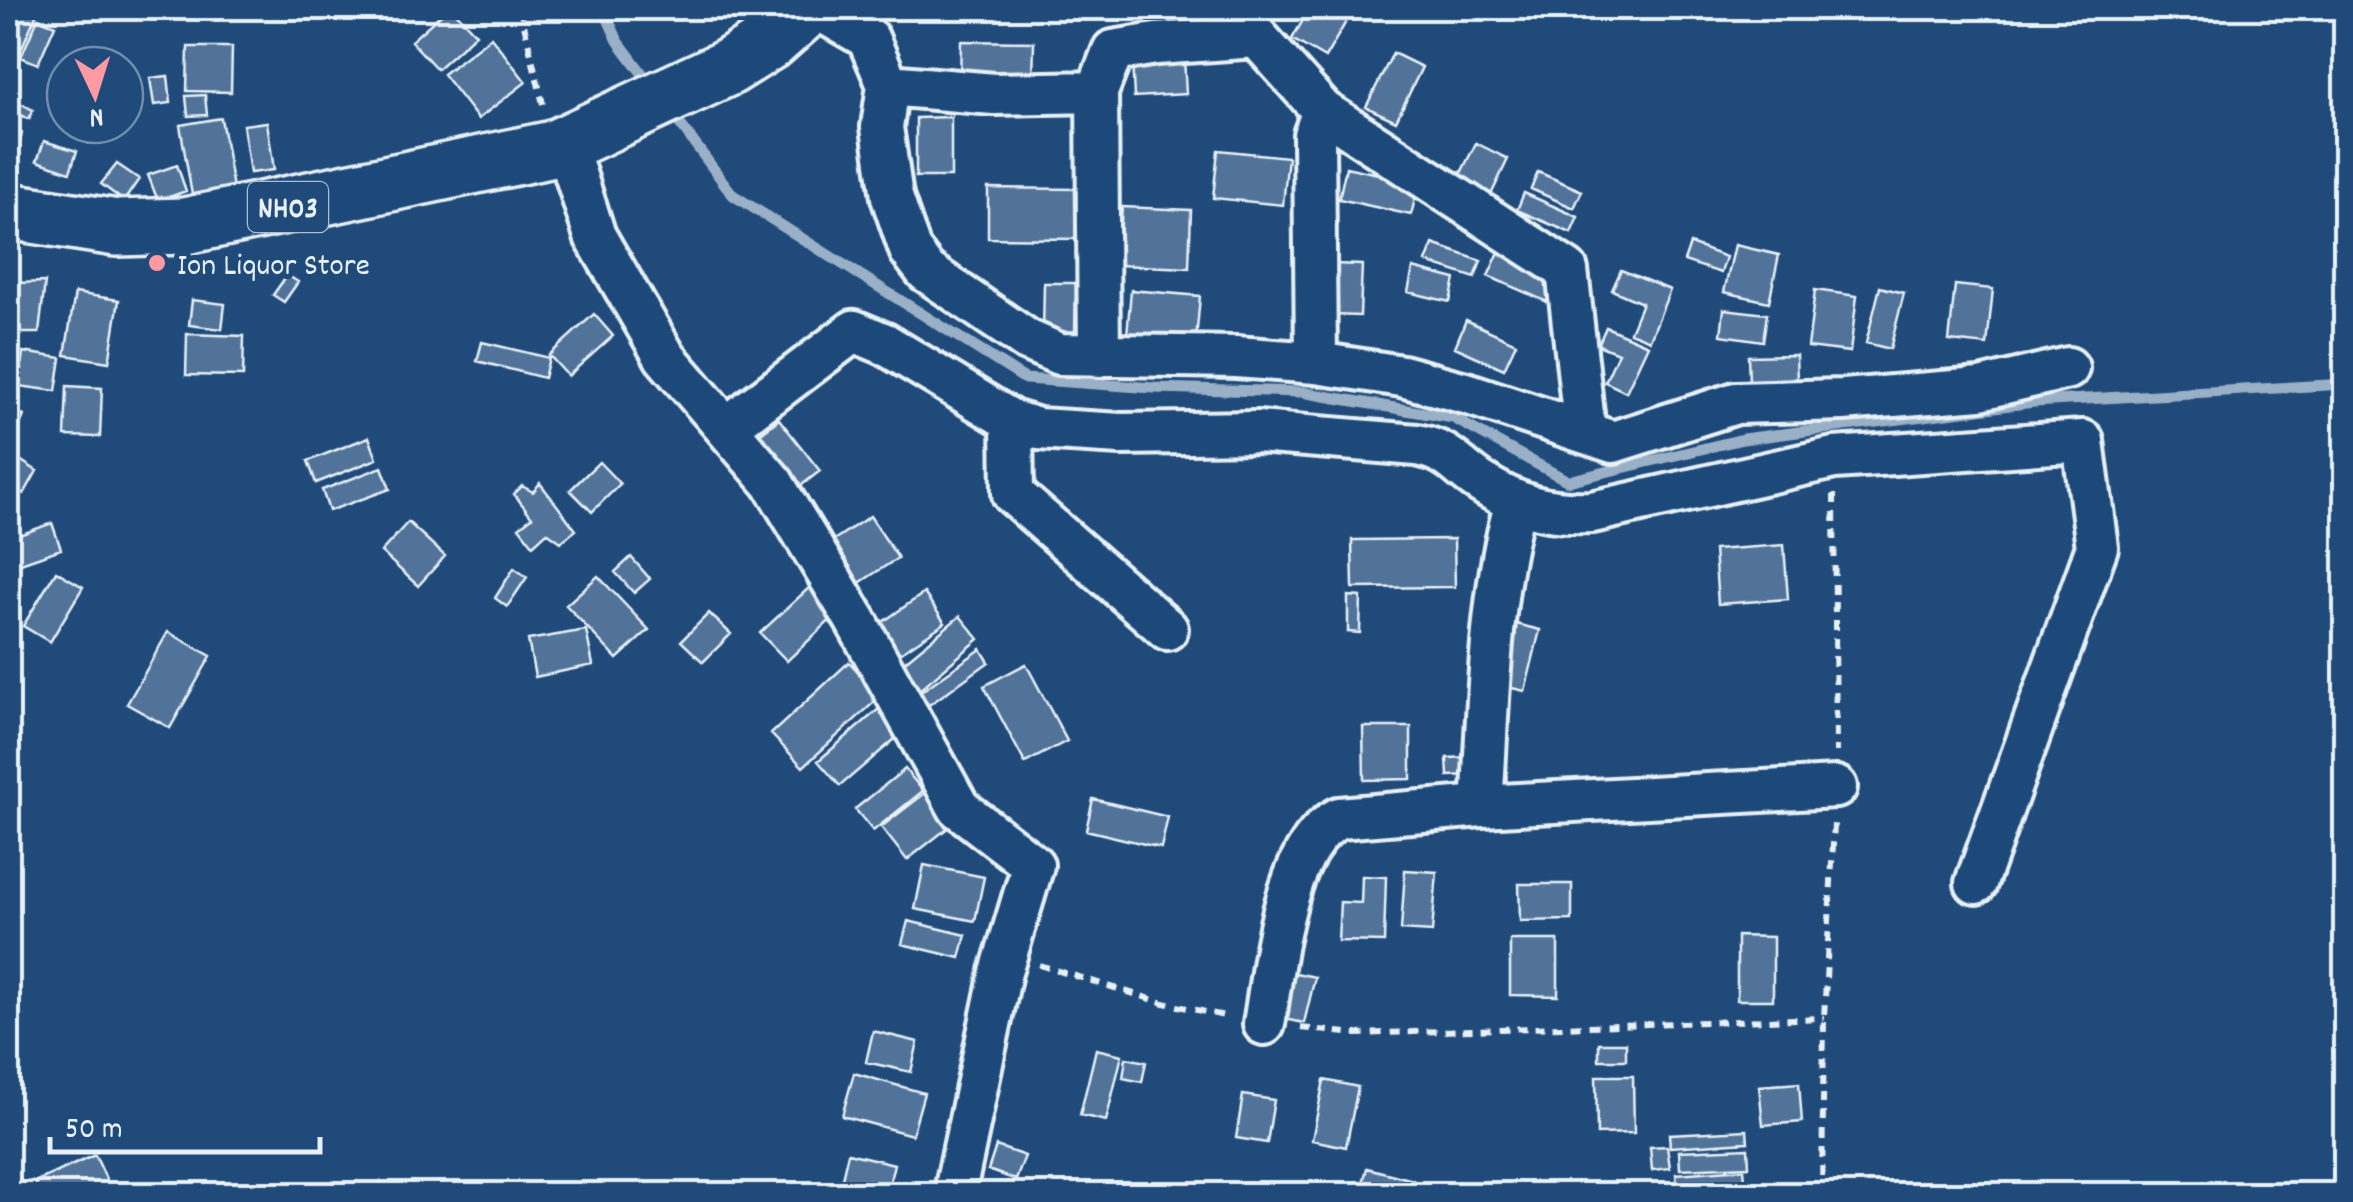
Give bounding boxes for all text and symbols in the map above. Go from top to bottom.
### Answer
north arrow [45,45,145,145]
text: N [88,95,105,135]
road number: NH03 [248,182,328,232]
place label: Ion Liquor Store [177,245,370,291]
marker: Ion Liquor Store [146,252,168,274]
scale bar [50,1092,320,1154]
text: 50 m [65,1110,123,1153]

